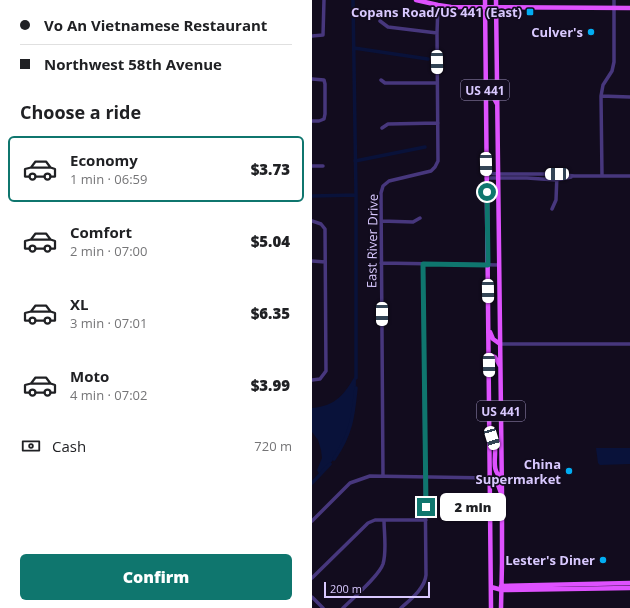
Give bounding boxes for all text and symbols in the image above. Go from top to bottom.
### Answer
place label: Copans Road/US 441 (East) [351,3,522,21]
marker: Copans Road/US 441 (East) [525,7,535,17]
text: Vo An Vietnamese Restaurant [44,15,267,35]
place label: Culver's [531,23,583,41]
marker: Culver's [586,27,596,37]
car [431,50,443,74]
text: Northwest 58th Avenue [44,54,222,74]
road number: US 441 [461,80,509,100]
text: Choose a ride [20,100,141,124]
text: Economy [70,150,138,170]
icon: car [22,151,58,187]
car [480,152,492,176]
text: $3.73 [251,159,290,179]
car [545,168,569,180]
text: 1 min · 06:59 [70,170,147,188]
route start [478,183,496,201]
street label: East River Drive [362,194,382,288]
text: Comfort [70,222,132,242]
icon: car [22,223,58,259]
text: $5.04 [251,231,290,251]
text: 2 min · 07:00 [70,242,147,260]
car [482,279,494,303]
text: XL [70,294,88,314]
icon: car [22,295,58,331]
car [376,302,388,326]
text: $6.35 [251,303,290,323]
text: 3 min · 07:01 [70,314,147,332]
car [483,353,495,377]
text: Moto [70,366,109,386]
icon: car [22,367,58,403]
text: $3.99 [251,375,290,395]
text: 4 min · 07:02 [70,386,147,404]
road number: US 441 [477,401,525,421]
car [483,425,501,451]
icon: cash [20,435,42,457]
text: Cash [52,436,86,456]
text: 720 m [254,437,292,455]
place label: China Supermarket [476,455,561,488]
marker: China Supermarket [564,466,574,476]
callout: 2 min [440,493,506,521]
route end [417,498,435,516]
text: 2 min [455,498,491,516]
place label: Lester's Diner [505,551,595,569]
button: Confirm [20,554,292,600]
marker: Lester's Diner [598,555,608,565]
scale bar [324,580,430,599]
text: 200 m [330,581,362,596]

